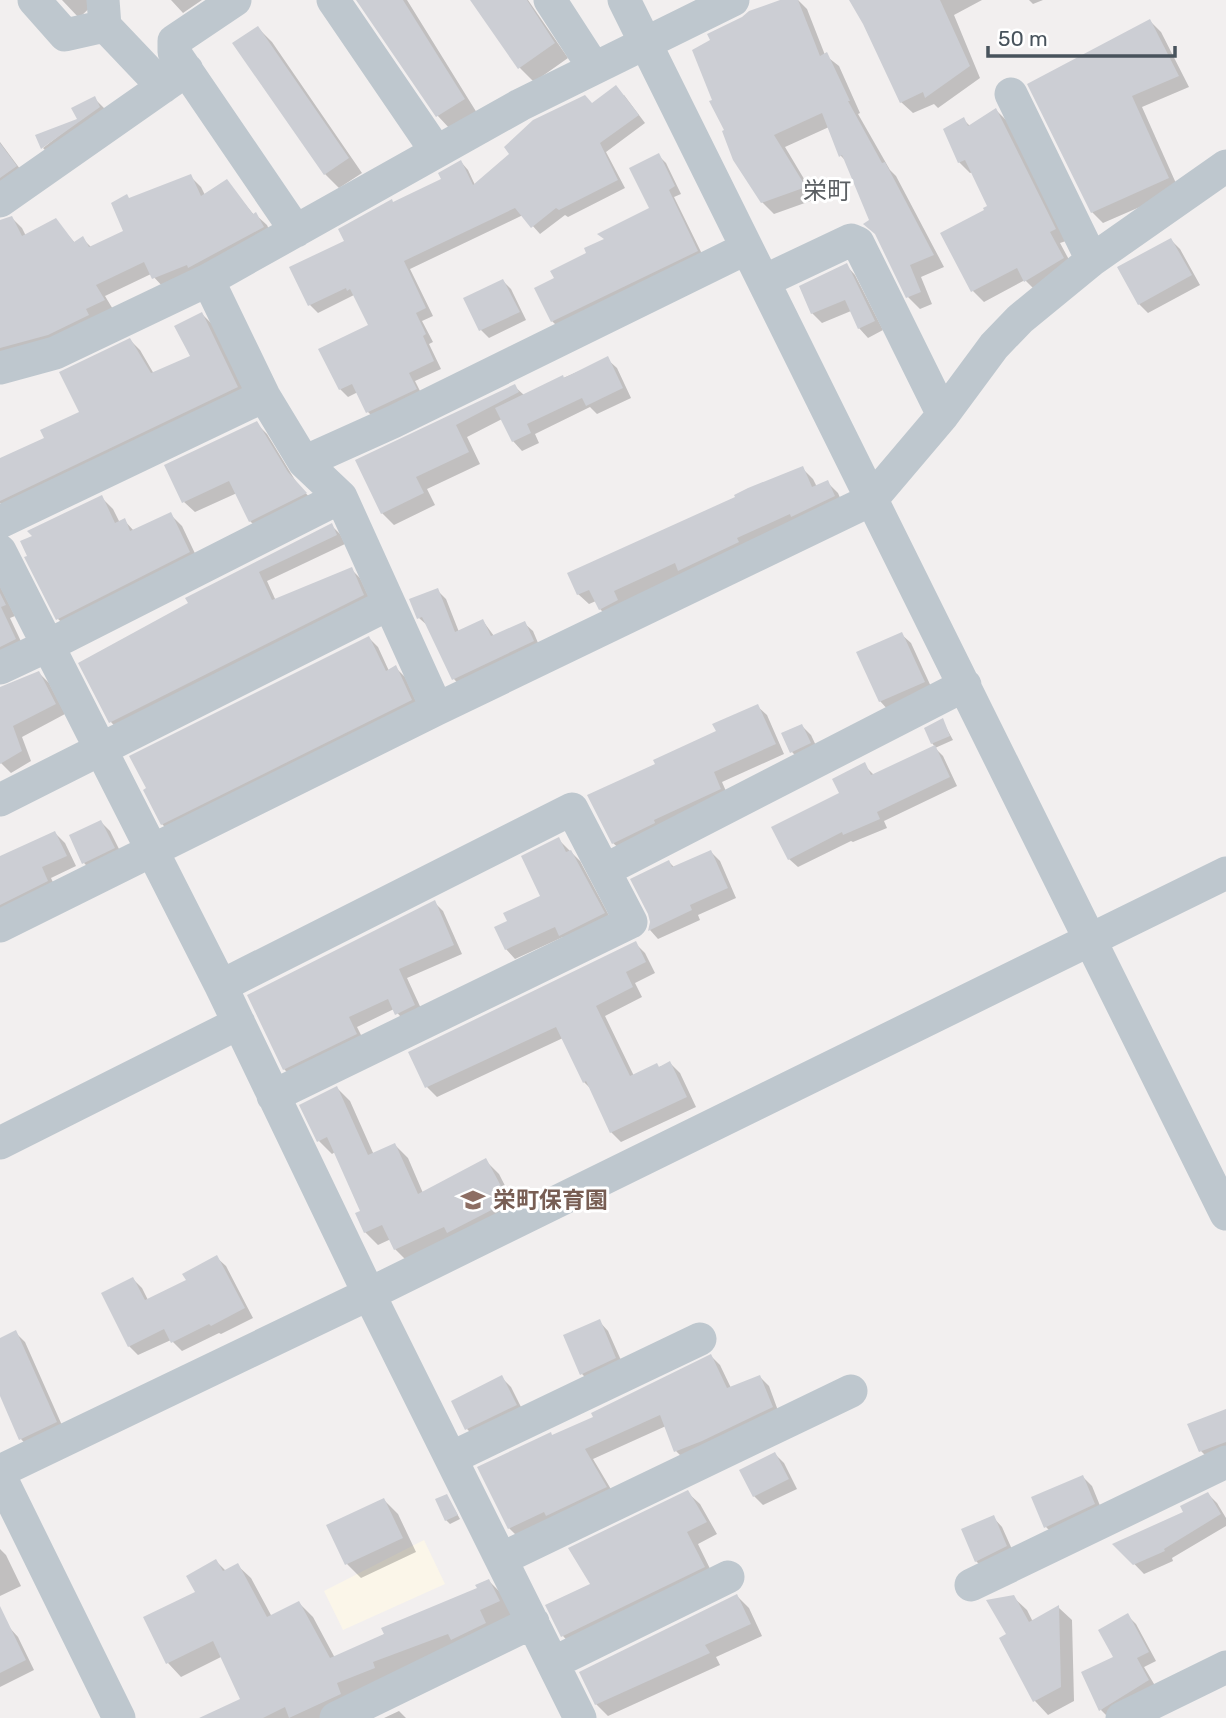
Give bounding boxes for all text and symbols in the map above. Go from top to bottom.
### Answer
scale bar [988,14,1175,58]
text: 50 m [998,26,1048,51]
district label: 栄町 [803,177,851,205]
school or university icon: 栄町保育園 [459,1186,487,1214]
place label: 栄町保育園 [493,1186,608,1214]

